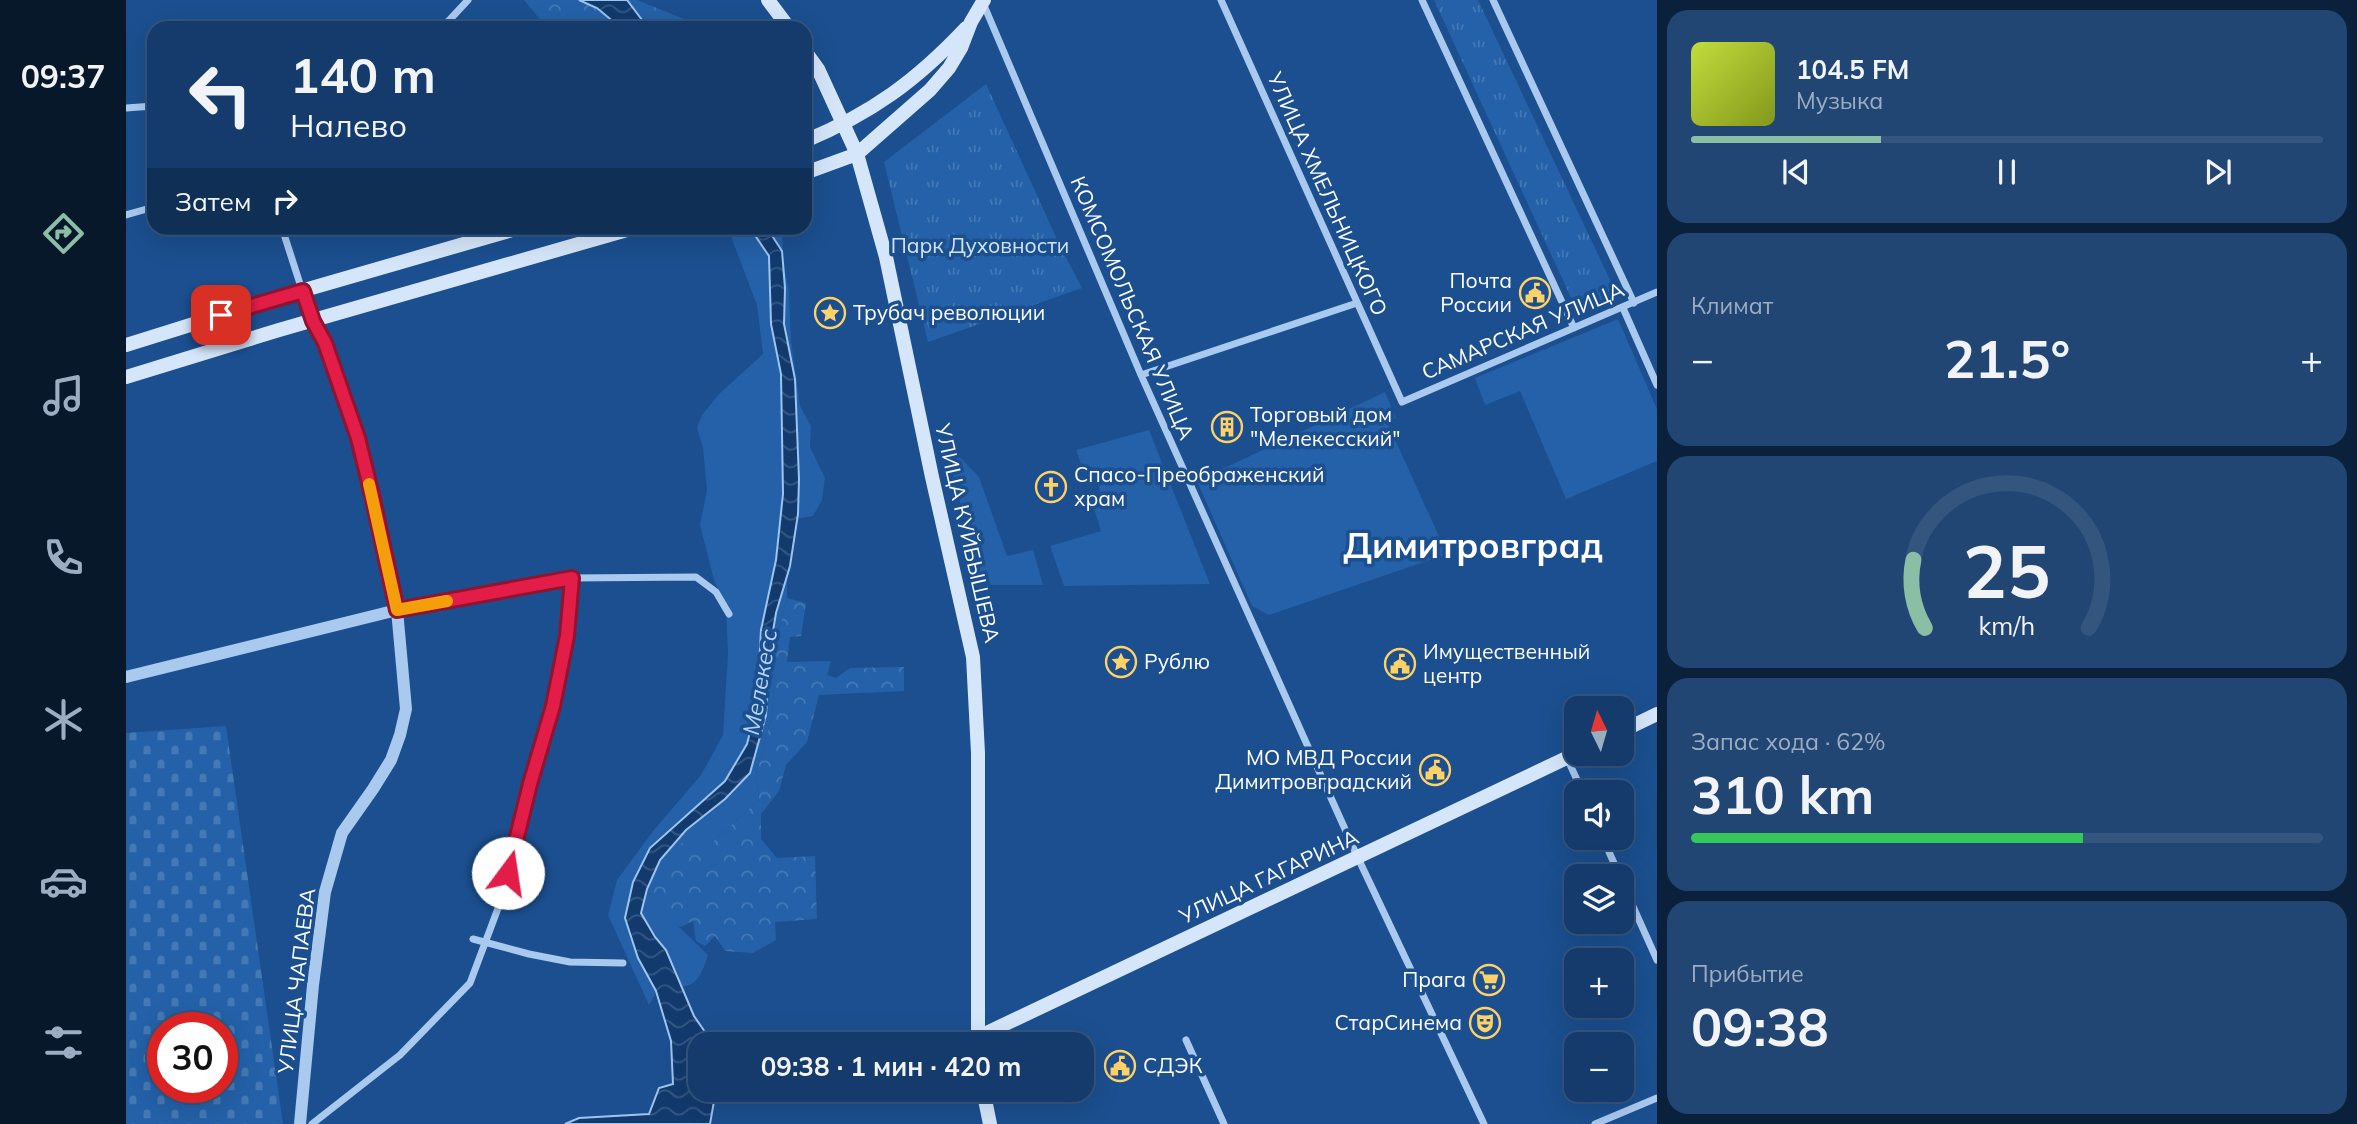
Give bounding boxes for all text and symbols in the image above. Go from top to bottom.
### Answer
text: 140 m [290,44,436,105]
icon: left [175,49,266,140]
text: 104.5 FM [1796,53,1909,86]
text: 09:37 [21,56,105,96]
street label: УЛИЦА ХМЕЛЬНИЦКОГО [1262,67,1393,319]
text: Музыка [1796,86,1883,115]
text: Налево [290,105,407,145]
icon: previous [1777,153,1815,191]
icon: pause [1988,153,2026,191]
icon: next [2199,153,2237,191]
street label: КОМСОМОЛЬСКАЯ УЛИЦА [1066,172,1201,444]
icon: right [266,182,304,220]
text: Затем [175,185,252,218]
icon: directions [39,209,88,258]
park label: Парк Духовности [891,232,1069,258]
place label: Почта России [1440,267,1512,317]
street label: САМАРСКАЯ УЛИЦА [1417,275,1628,385]
public building icon: Почта России [1518,276,1552,310]
pin [191,285,251,345]
text: Климат [1691,291,1773,320]
icon: arrive [202,296,240,334]
place icon: Трубач революции [813,296,847,330]
place label: Трубач революции [853,299,1045,325]
text: 21.5° [1944,326,2070,391]
text: − [1691,335,1714,383]
text: + [2300,335,2323,383]
icon: music [39,371,88,420]
place label: Торговый дом "Мелекесский" [1250,401,1401,451]
building icon: Торговый дом "Мелекесский" [1210,410,1244,444]
street label: УЛИЦА КУЙБЫШЕВА [930,420,1006,645]
place label: Спасо-Преображенский храм [1074,461,1324,511]
church icon: Спасо-Преображенский храм [1034,470,1068,504]
district label: Димитровград [1343,523,1603,567]
text: 25 [1963,525,2051,616]
icon: phone [39,533,88,582]
text: km/h [1979,610,2035,641]
water label: Мелекесс [736,626,783,737]
place label: Имущественный центр [1423,638,1590,688]
place icon: Рублю [1104,645,1138,679]
public building icon: Имущественный центр [1383,647,1417,681]
place label: Рублю [1144,648,1210,674]
icon: climate [39,695,88,744]
north arrow [1564,696,1634,766]
map controls [1564,696,1634,1102]
text: Запас хода · 62% [1691,727,1886,756]
place label: МО МВД России Димитровградский [1215,744,1412,794]
public building icon: МО МВД России Димитровградский [1418,753,1452,787]
text: 310 km [1691,762,1874,827]
button: sound [1564,780,1634,850]
street label: УЛИЦА ГАГАРИНА [1174,823,1363,929]
position arrow [471,836,545,910]
icon: car [39,857,88,906]
button: layers [1564,864,1634,934]
street label: УЛИЦА ЧАПАЕВА [272,886,320,1076]
button: + [1564,948,1634,1018]
text: Прибытие [1691,959,1804,988]
supermarket icon: Прага [1472,963,1506,997]
place label: Прага [1402,966,1466,992]
text: 09:38 [1691,994,1829,1059]
theatre icon: СтарСинема [1468,1006,1502,1040]
place label: СтарСинема [1334,1009,1462,1035]
speed limit sign: 30 [147,1012,238,1103]
icon: filters [39,1018,88,1067]
button: − [1564,1032,1634,1102]
public building icon: СДЭК [1103,1049,1137,1083]
text: 09:38 · 1 мин · 420 m [761,1050,1021,1083]
place label: СДЭК [1143,1052,1203,1078]

